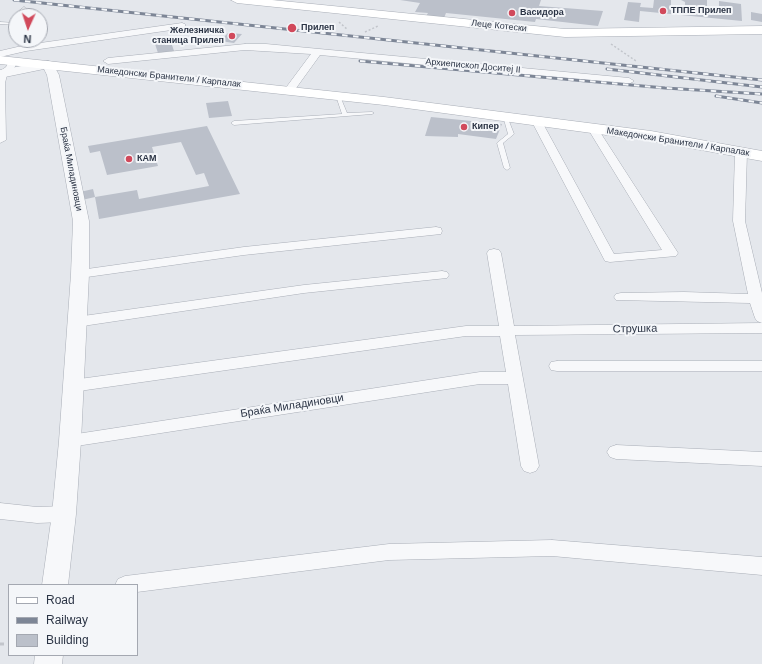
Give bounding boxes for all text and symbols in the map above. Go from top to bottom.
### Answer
marker: ТППЕ Прилеп [658,6,668,16]
place label: ТППЕ Прилеп [671,6,731,16]
north arrow [8,8,48,48]
marker: Васидора [507,8,517,18]
place label: Васидора [520,8,564,18]
street label: Леце Котески [471,18,527,34]
marker: Прилеп [286,22,298,34]
place label: Прилеп [301,23,335,33]
place label: Железничка станица Прилеп [152,26,224,47]
marker: Железничка станица Прилеп [227,31,237,41]
text: N [23,33,32,45]
street label: Архиепископ Доситеј II [425,56,521,76]
street label: Македонски Бранители / Карпалак [97,64,241,90]
marker: Кипер [459,122,469,132]
place label: Кипер [472,122,499,132]
street label: Македонски Бранители / Карпалак [606,125,750,159]
street label: Браќа Миладиновци [58,126,84,212]
marker: КАМ [124,154,134,164]
place label: КАМ [137,154,156,164]
street label: Струшка [613,322,657,336]
street label: Браќа Миладиновци [239,391,345,421]
legend [8,584,138,656]
text: Road [46,593,75,607]
text: Railway [46,613,88,627]
text: Building [46,633,89,647]

